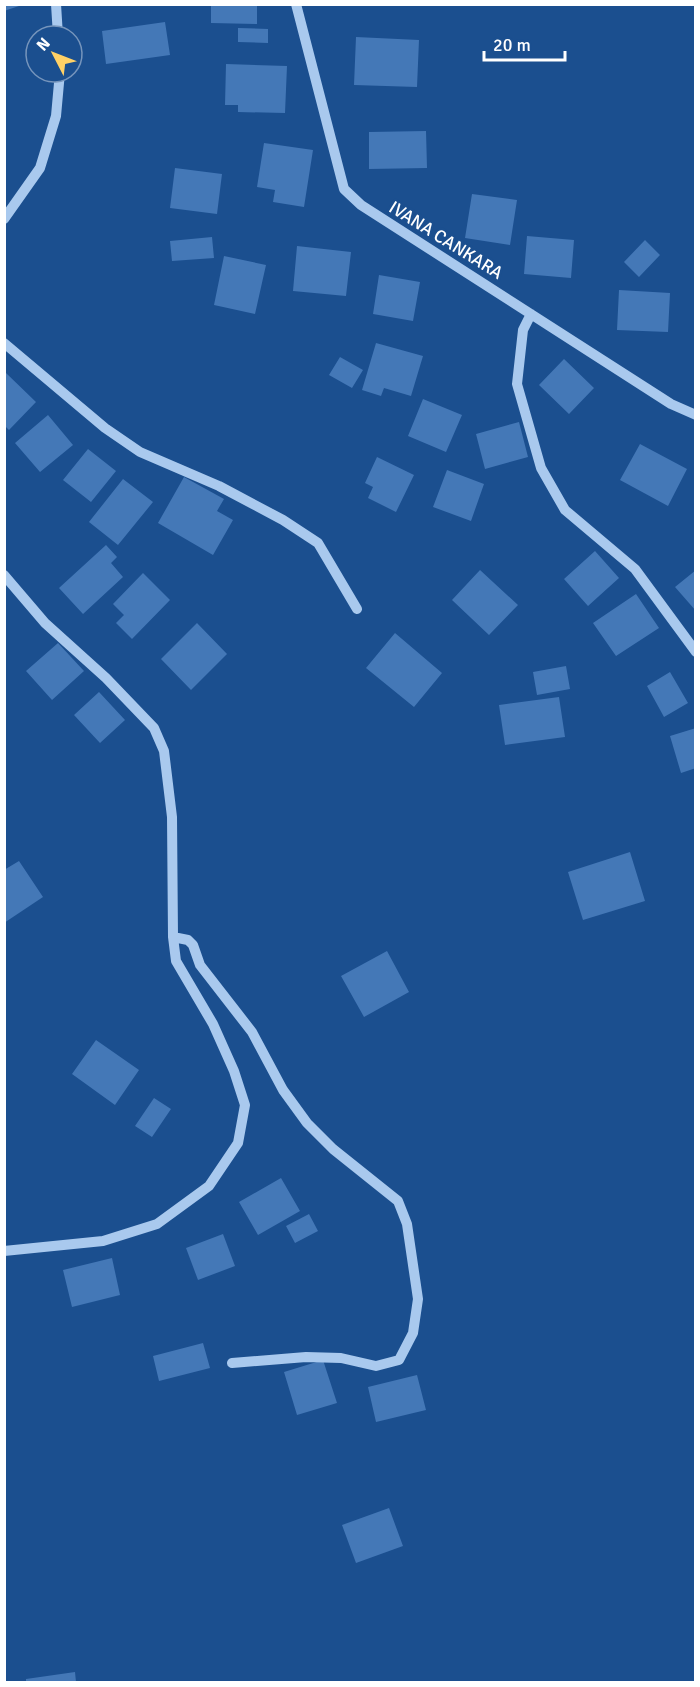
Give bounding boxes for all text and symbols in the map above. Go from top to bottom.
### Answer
north arrow [24,24,84,84]
scale bar [484,24,565,62]
text: N [32,34,55,55]
text: 20 m [493,34,531,56]
street label: IVANA CANKARA [385,196,507,284]

